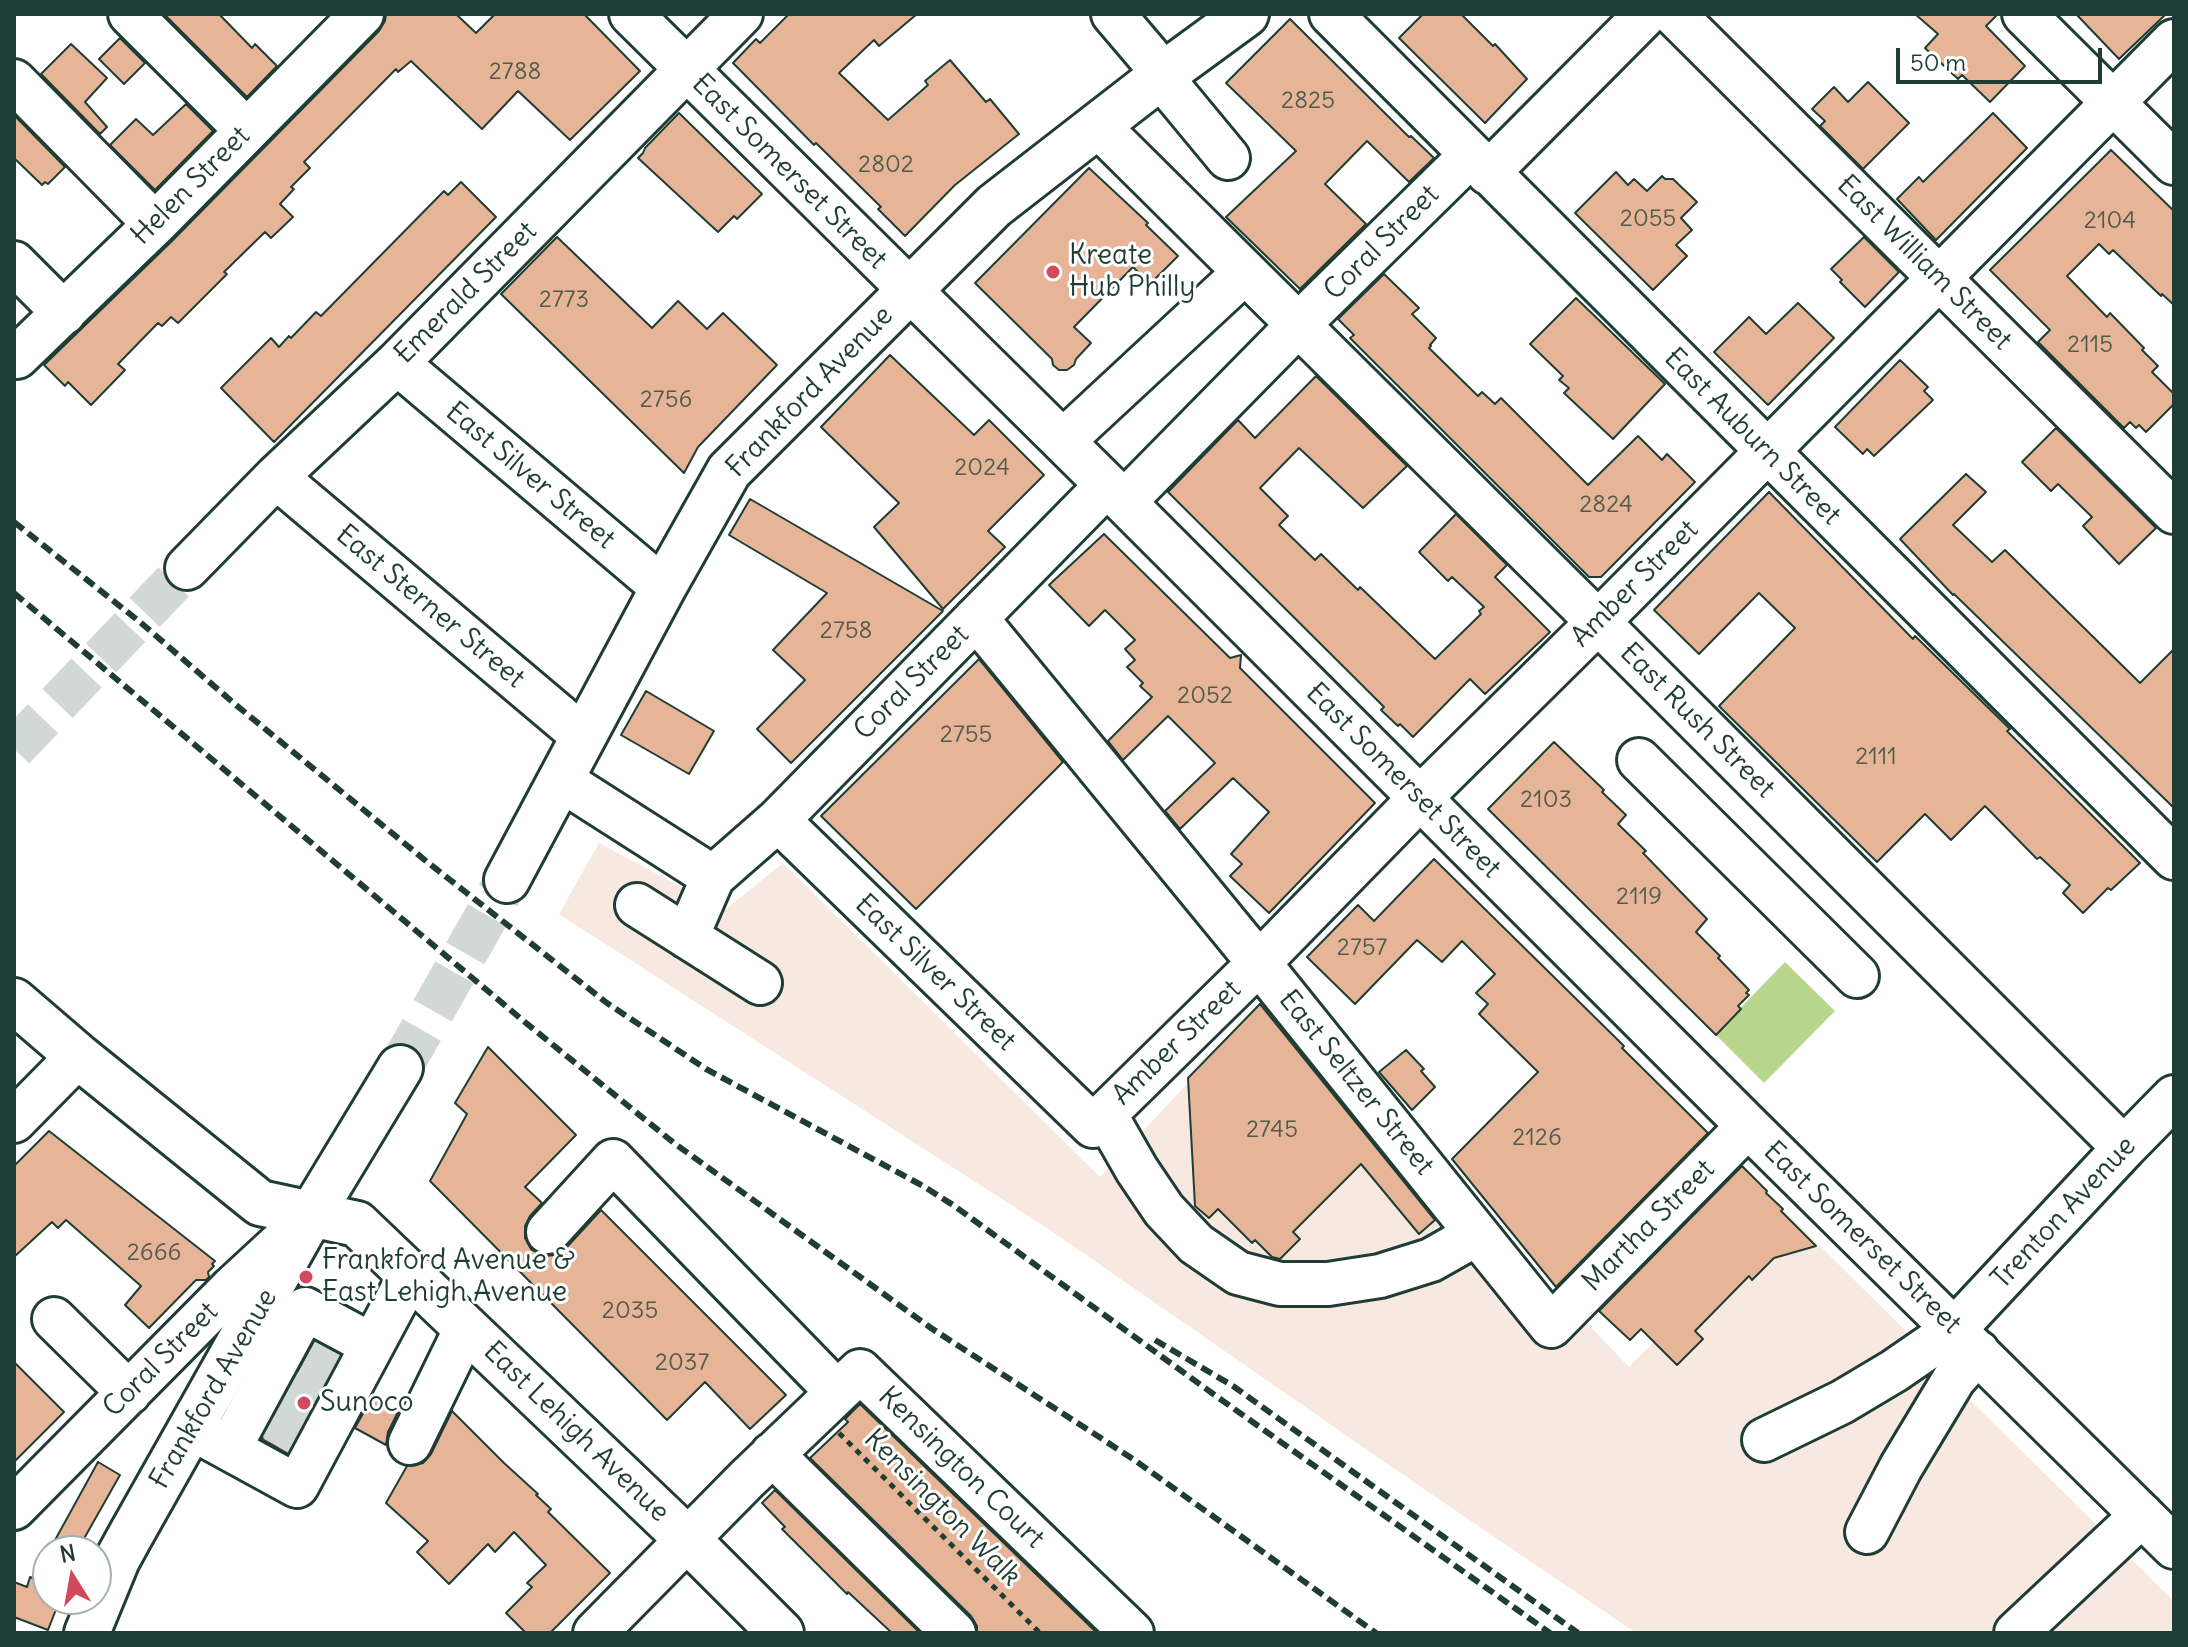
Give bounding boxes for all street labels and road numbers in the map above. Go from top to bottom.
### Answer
street label: East Somerset Street [685,68,893,276]
street label: Helen Street [125,120,257,252]
street label: East William Street [1830,169,2018,357]
street label: Coral Street [1318,179,1446,307]
street label: Emerald Street [388,215,544,371]
street label: Frankford Avenue [720,299,900,485]
street label: East Auburn Street [1657,342,1847,532]
street label: East Silver Street [439,395,621,557]
street label: Amber Street [1564,513,1706,655]
street label: East Sterner Street [329,518,531,696]
street label: Coral Street [848,619,976,747]
street label: East Rush Street [1613,637,1781,805]
street label: East Somerset Street [1299,677,1507,885]
street label: East Silver Street [848,888,1022,1058]
street label: Amber Street [1106,973,1248,1113]
street label: East Seltzer Street [1271,984,1441,1182]
street label: Trenton Avenue [1985,1130,2143,1296]
street label: East Somerset Street [1756,1135,1968,1341]
street label: Martha Street [1576,1153,1722,1299]
street label: Frankford Avenue [143,1283,285,1495]
street label: Coral Street [97,1296,225,1424]
street label: East Lehigh Avenue [476,1335,676,1529]
street label: Kensington Court [871,1380,1051,1556]
street label: Kensington Walk [857,1423,1027,1593]

